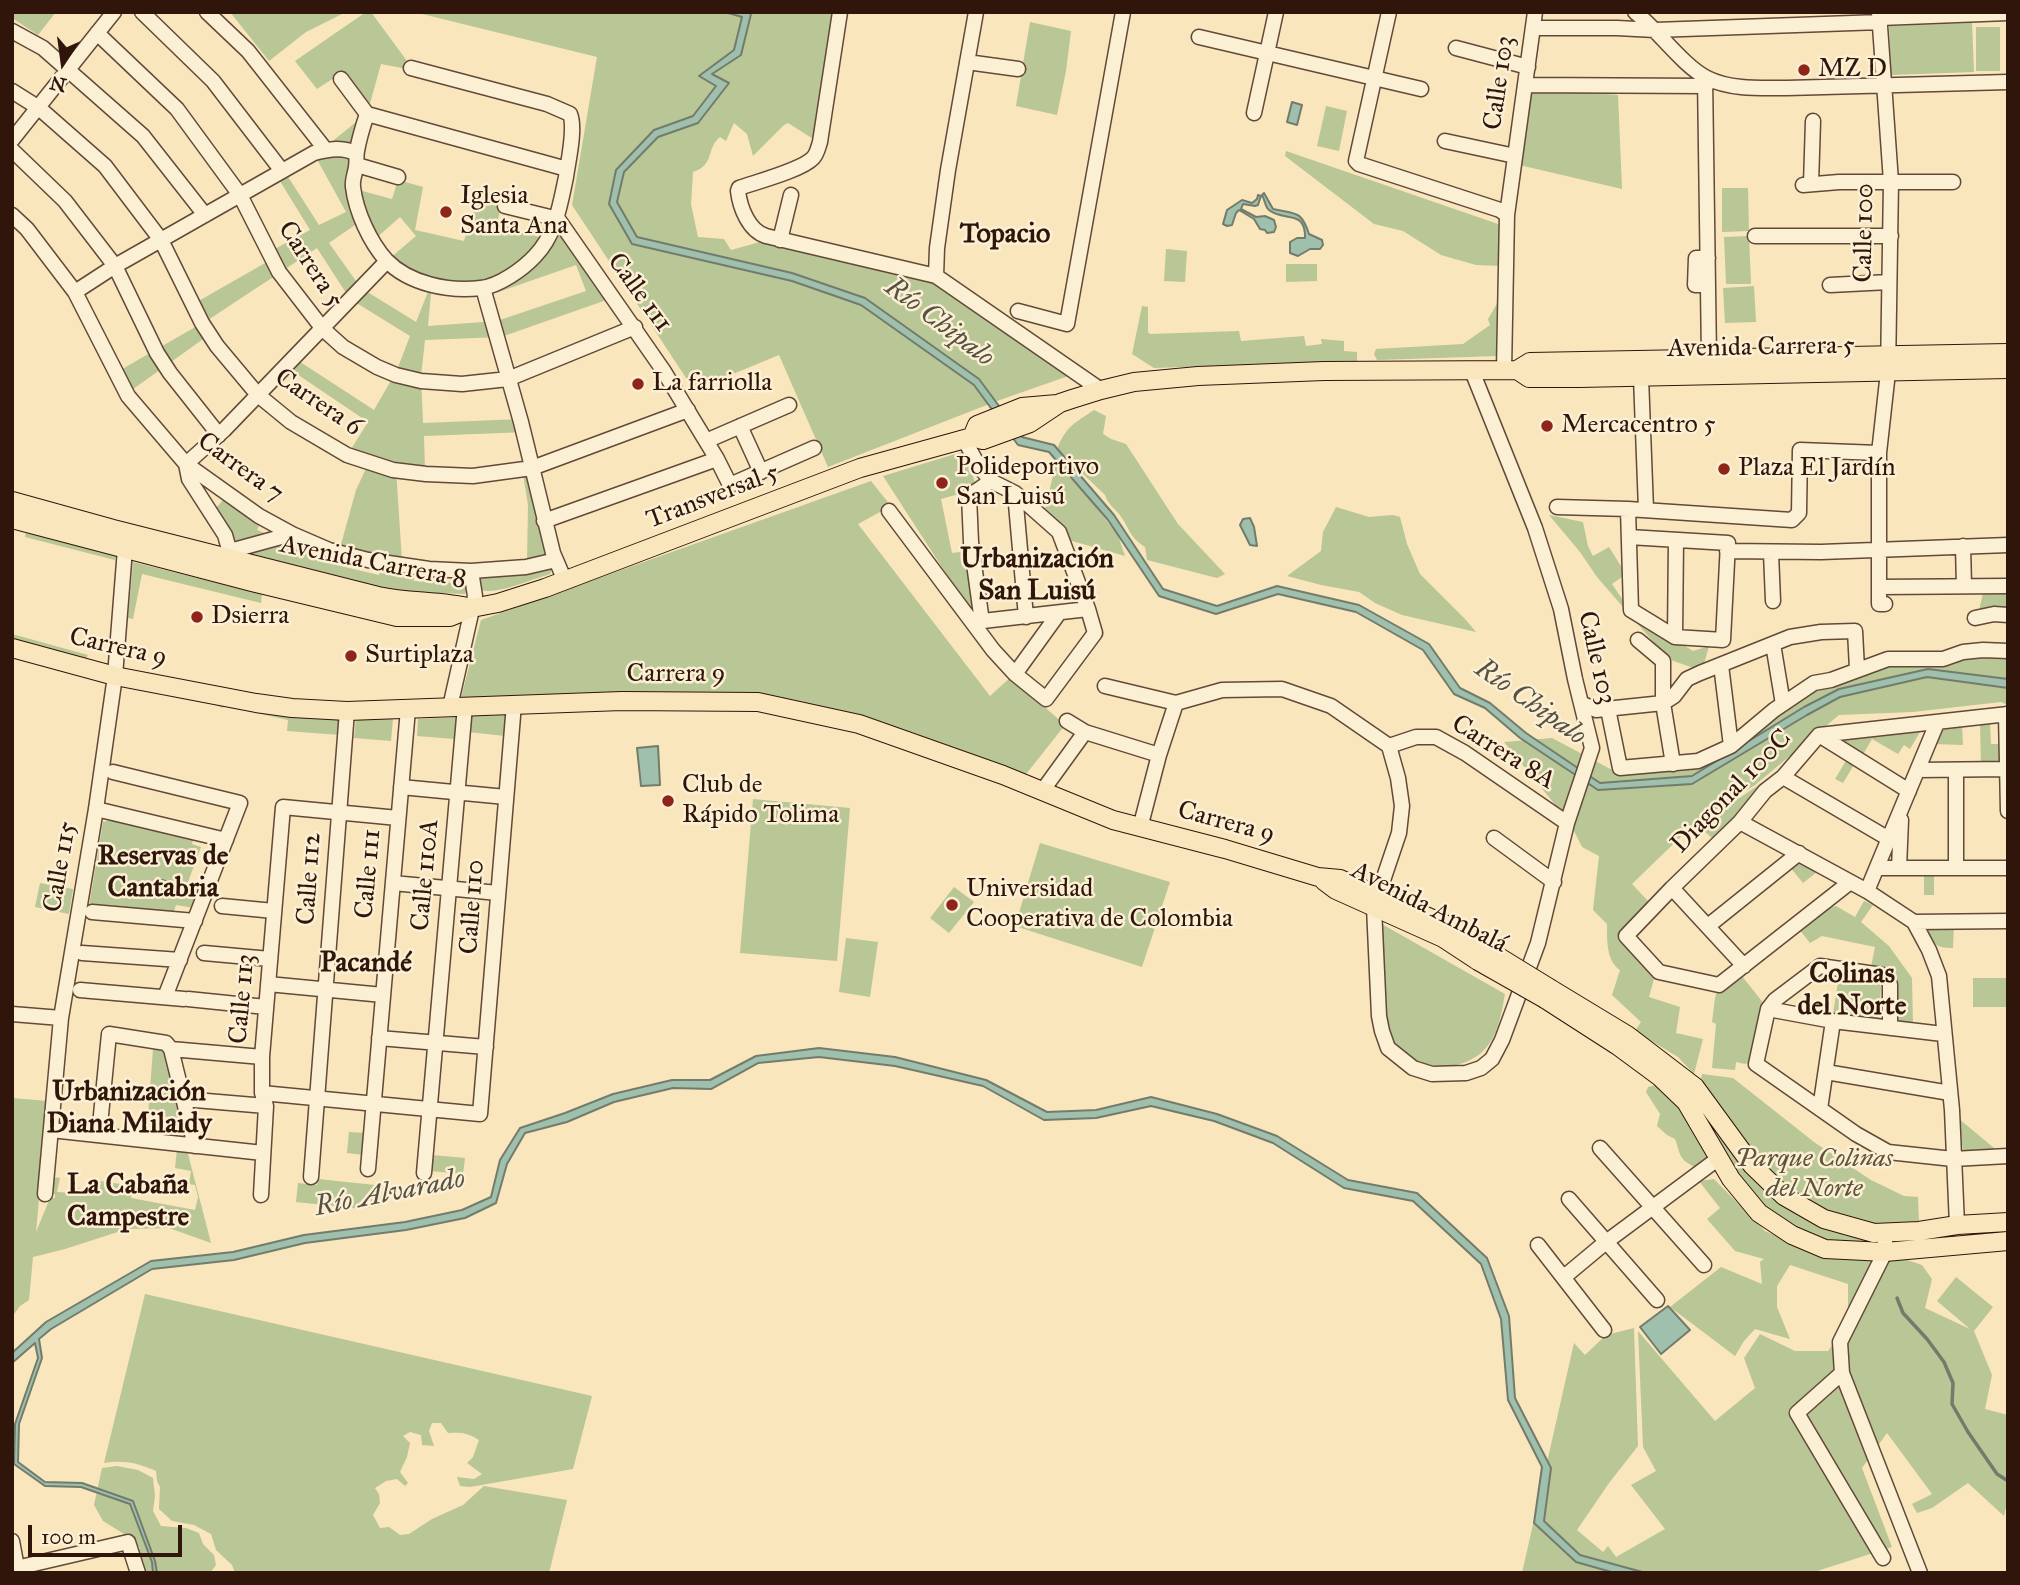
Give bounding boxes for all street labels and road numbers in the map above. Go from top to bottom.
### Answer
street label: Calle 103 [1478,34,1522,132]
street label: Calle 100 [1849,183,1881,283]
street label: Carrera 5 [270,216,350,314]
street label: Calle 111 [600,247,678,339]
street label: Avenida Carrera 5 [1667,331,1855,365]
street label: Carrera 6 [268,363,368,443]
street label: Carrera 7 [191,426,289,510]
street label: Transversal 5 [642,457,784,537]
street label: Avenida Carrera 8 [277,530,469,596]
street label: Calle 103 [1570,608,1622,708]
street label: Carrera 9 [66,622,170,674]
street label: Carrera 9 [626,659,726,691]
street label: Carrera 8A [1445,709,1561,797]
street label: Diagonal 100C [1665,724,1799,860]
street label: Carrera 9 [1174,795,1278,851]
street label: Calle 110A [406,818,446,932]
street label: Calle 115 [38,819,84,915]
street label: Calle 111 [350,828,388,920]
street label: Calle 112 [291,832,329,926]
street label: Avenida Ambalá [1346,855,1512,961]
street label: Calle 110 [454,859,492,955]
street label: Calle 113 [224,953,262,1045]

